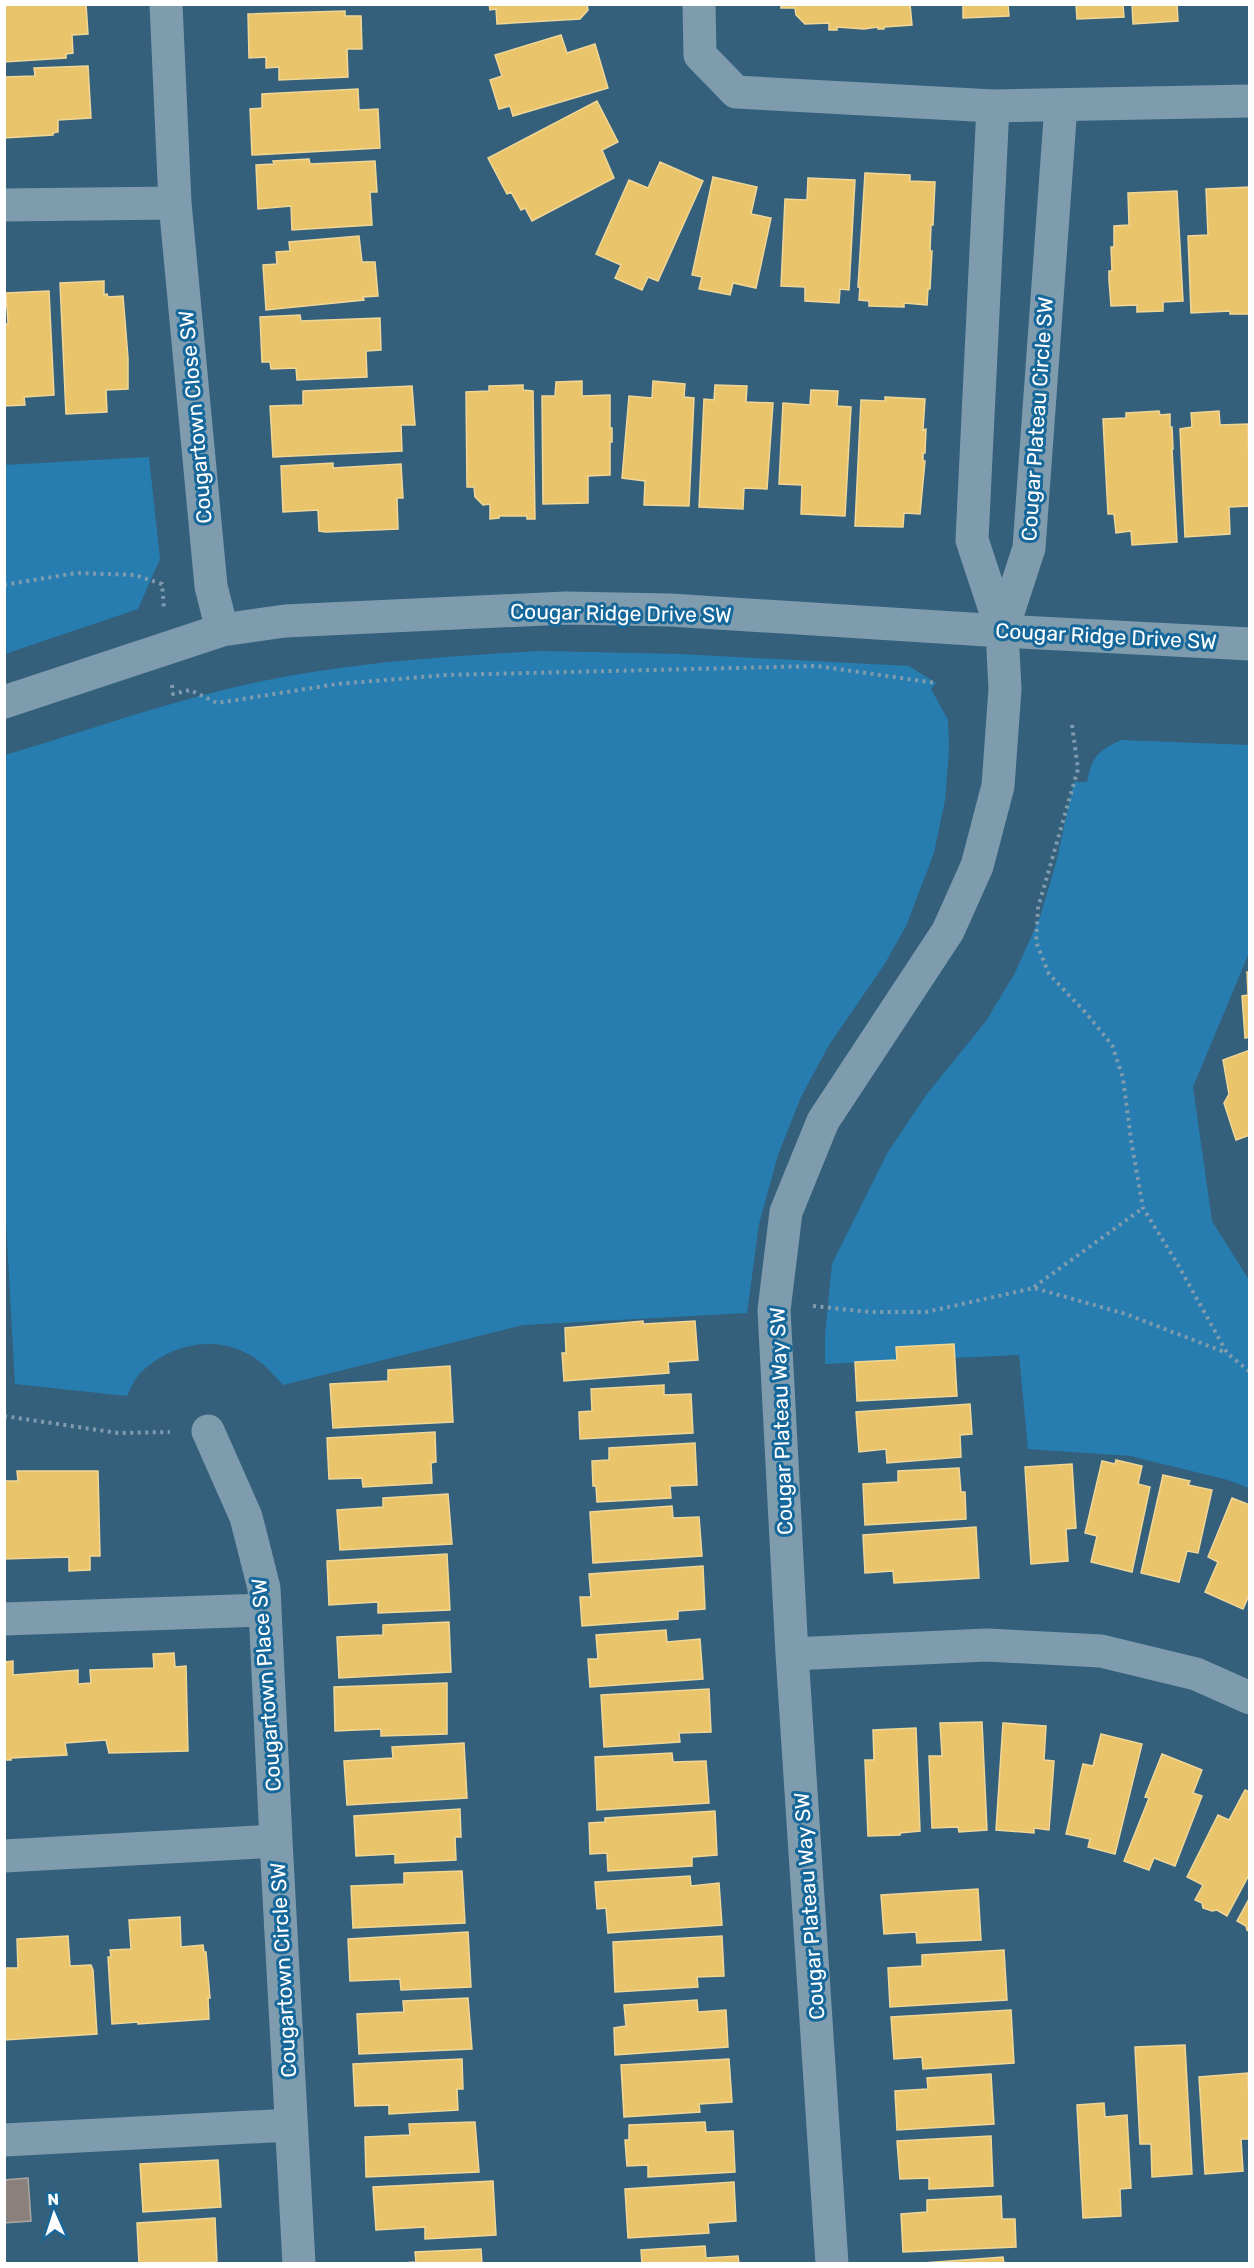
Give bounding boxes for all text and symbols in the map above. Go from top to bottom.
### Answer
street label: Cougar Plateau Circle SW [1016,296,1058,542]
street label: Cougartown Close SW [173,309,217,525]
street label: Cougar Ridge Drive SW [510,599,732,627]
street label: Cougar Ridge Drive SW [995,618,1217,654]
street label: Cougar Plateau Way SW [765,1307,797,1535]
street label: Cougartown Place SW [246,1577,286,1793]
street label: Cougar Plateau Way SW [789,1791,829,2021]
street label: Cougartown Circle SW [265,1862,301,2078]
north arrow [24,2184,84,2244]
text: N [47,2190,59,2209]

